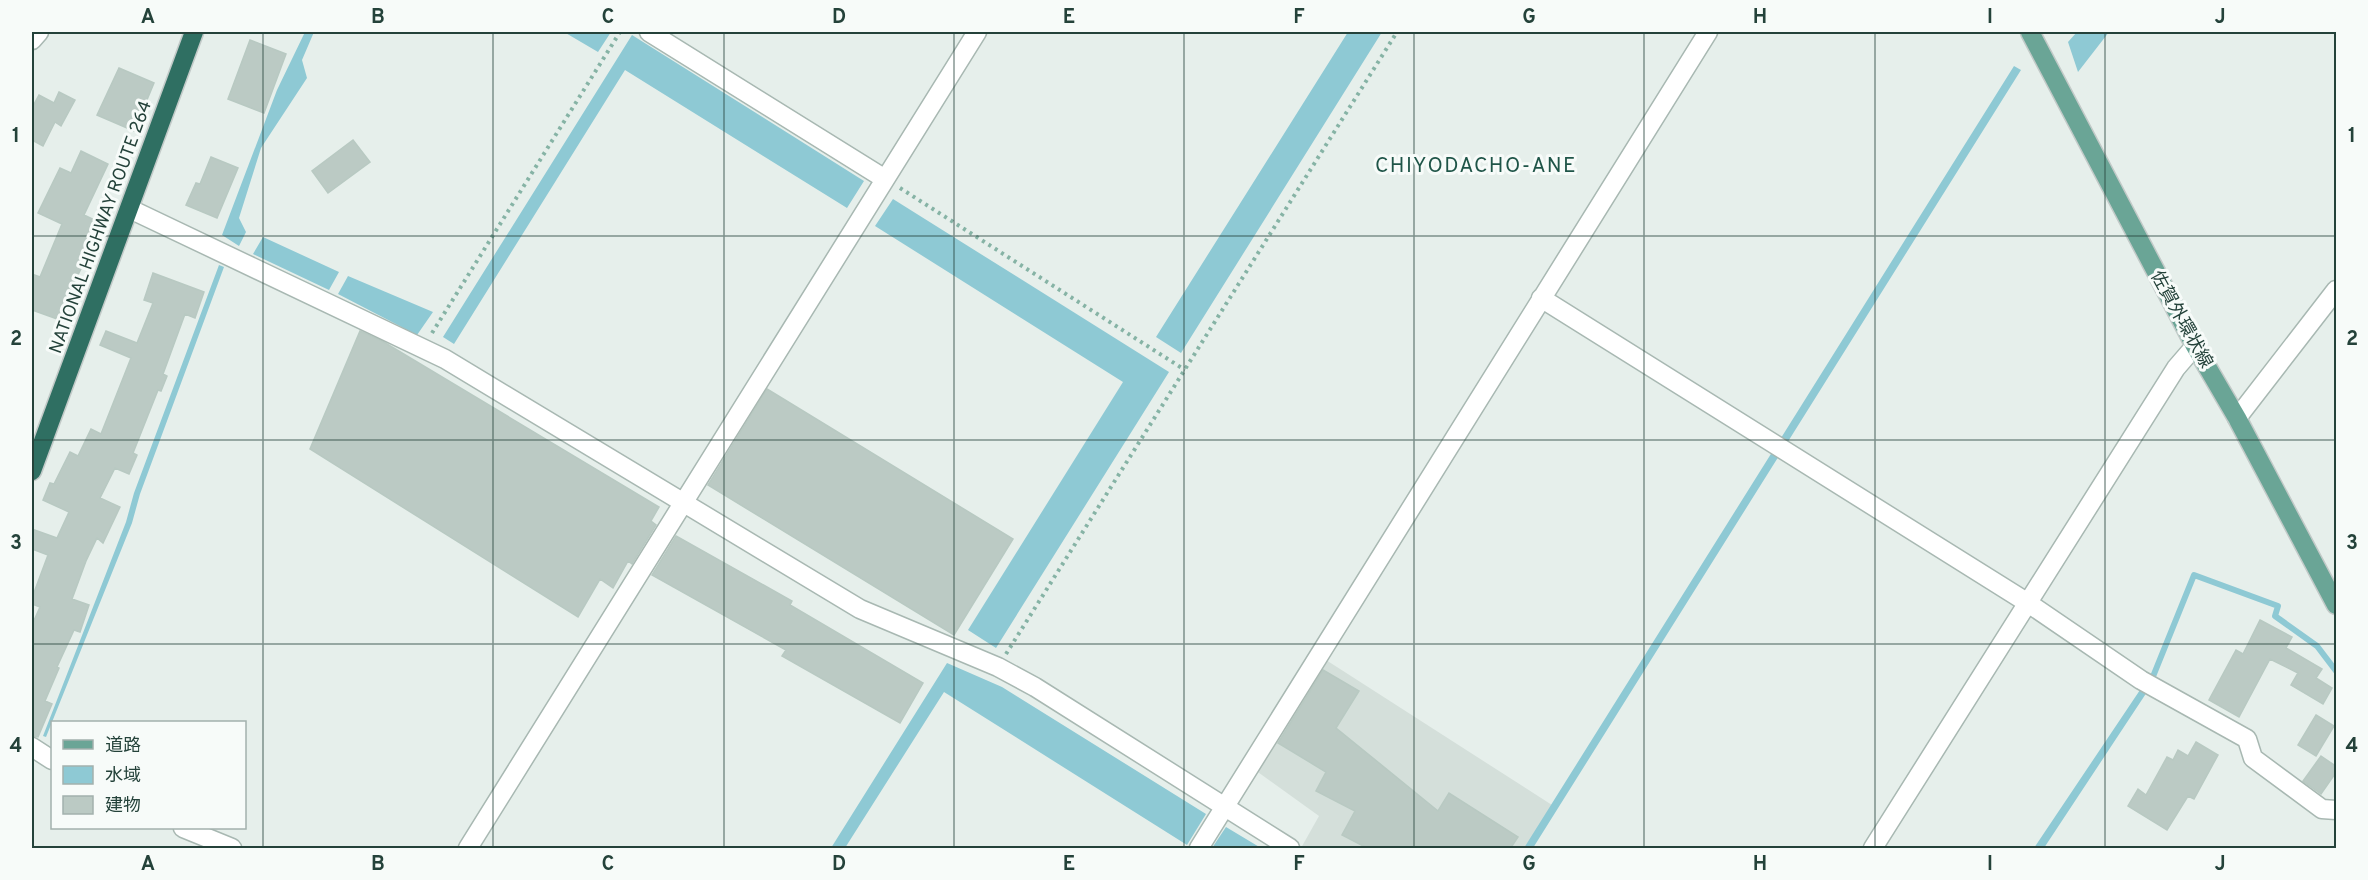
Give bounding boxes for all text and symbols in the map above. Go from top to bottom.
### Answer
text: A [141,5,155,31]
text: B [371,5,385,31]
text: C [602,5,614,31]
text: D [832,5,846,31]
text: E [1063,5,1075,31]
text: F [1293,5,1305,31]
text: G [1522,5,1536,31]
text: H [1753,5,1767,31]
text: I [1987,5,1993,31]
text: J [2214,5,2226,31]
street label: NATIONAL HIGHWAY ROUTE 264 [45,98,158,357]
text: 1 [12,124,20,150]
text: 1 [2348,124,2356,150]
district label: CHIYODACHO-ANE [1375,153,1577,180]
street label: 佐賀外環状線 [2144,267,2217,373]
text: 2 [10,327,22,353]
text: 2 [2346,327,2358,353]
text: 3 [10,531,22,557]
text: 3 [2346,531,2358,557]
legend [51,721,246,829]
text: 4 [10,734,22,760]
text: 4 [2346,734,2358,760]
text: 道路 [105,735,141,758]
text: 水域 [105,765,141,788]
text: 建物 [105,795,141,818]
text: A [141,852,155,878]
text: B [371,852,385,878]
text: C [602,852,614,878]
text: D [832,852,846,878]
text: E [1063,852,1075,878]
text: F [1293,852,1305,878]
text: G [1522,852,1536,878]
text: H [1753,852,1767,878]
text: I [1987,852,1993,878]
text: J [2214,852,2226,878]

